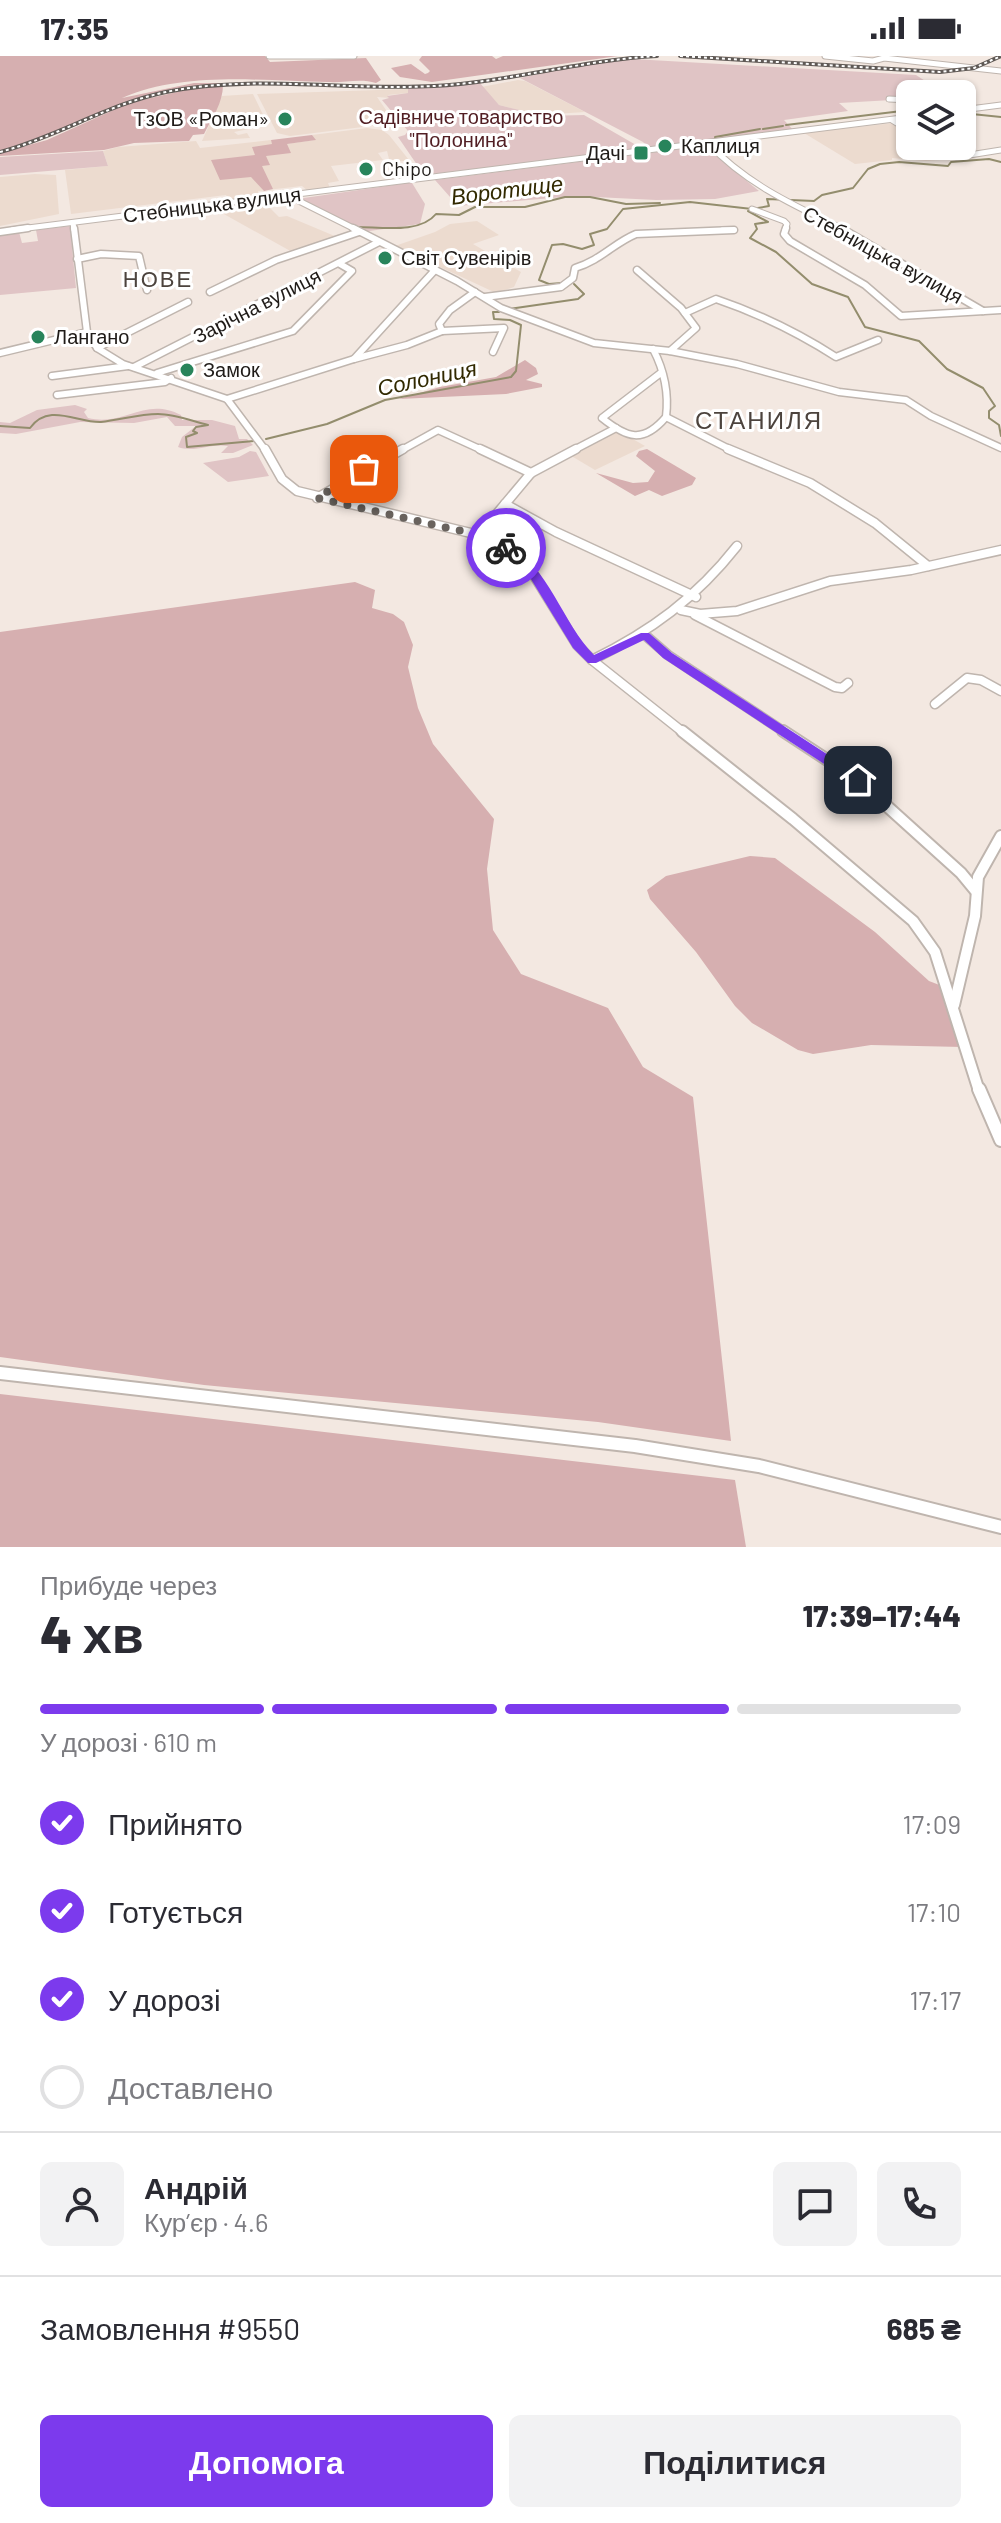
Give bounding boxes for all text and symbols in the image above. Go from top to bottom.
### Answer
text: 17:35 [40,10,109,46]
map controls [896,80,976,160]
button: layers [896,80,976,160]
park label: Садівниче товариство "Полонина" [359,104,563,151]
place label: ТзОВ «Роман» [134,106,269,130]
marker: ТзОВ «Роман» [276,110,294,128]
place label: Каплиця [681,133,760,157]
marker: Каплиця [656,137,674,155]
place label: Дачі [586,140,625,164]
marker: Дачі [632,144,650,162]
place label: Chipo [382,156,432,180]
marker: Chipo [357,160,375,178]
water label: Воротище [449,169,565,210]
street label: Стебницька вулиця [122,181,302,227]
street label: Стебницька вулиця [799,200,968,308]
place label: Світ Сувенірів [401,245,531,269]
marker: Світ Сувенірів [376,249,394,267]
street label: Зарічна вулиця [189,263,324,348]
district label: НОВЕ [123,265,193,291]
place label: Лангано [54,324,129,348]
marker: Лангано [29,328,47,346]
water label: Солониця [375,354,479,401]
place label: Замок [203,357,260,381]
marker: Замок [178,361,196,379]
district label: СТАНИЛЯ [695,405,823,434]
pin [330,435,398,503]
icon: bag [342,447,386,491]
courier [466,508,546,588]
icon: bike [484,526,528,570]
pin [824,746,892,814]
icon: home [836,758,880,802]
text: Прибуде через [40,1569,217,1600]
text: 17:39–17:44 [803,1597,961,1633]
text: 4 хв [40,1601,144,1663]
text: У дорозі · 610 m [40,1726,217,1757]
icon: check [40,1801,84,1845]
text: Прийнято [108,1805,243,1841]
text: 17:09 [903,1808,961,1839]
icon: check [40,1889,84,1933]
text: Готується [108,1893,243,1929]
text: 17:10 [907,1896,961,1927]
icon: check [40,1977,84,2021]
text: У дорозі [108,1981,221,2017]
text: 17:17 [909,1984,961,2015]
text: Доставлено [108,2069,273,2105]
button: person [40,2162,124,2246]
button: chat [773,2162,857,2246]
button: phone [877,2162,961,2246]
text: Андрій [144,2169,248,2205]
text: Кур’єр · 4.6 [144,2206,268,2237]
text: Замовлення #9550 [40,2310,300,2346]
text: 685 ₴ [886,2310,961,2346]
button: Допомога [40,2415,493,2507]
button: Поділитися [509,2415,961,2507]

